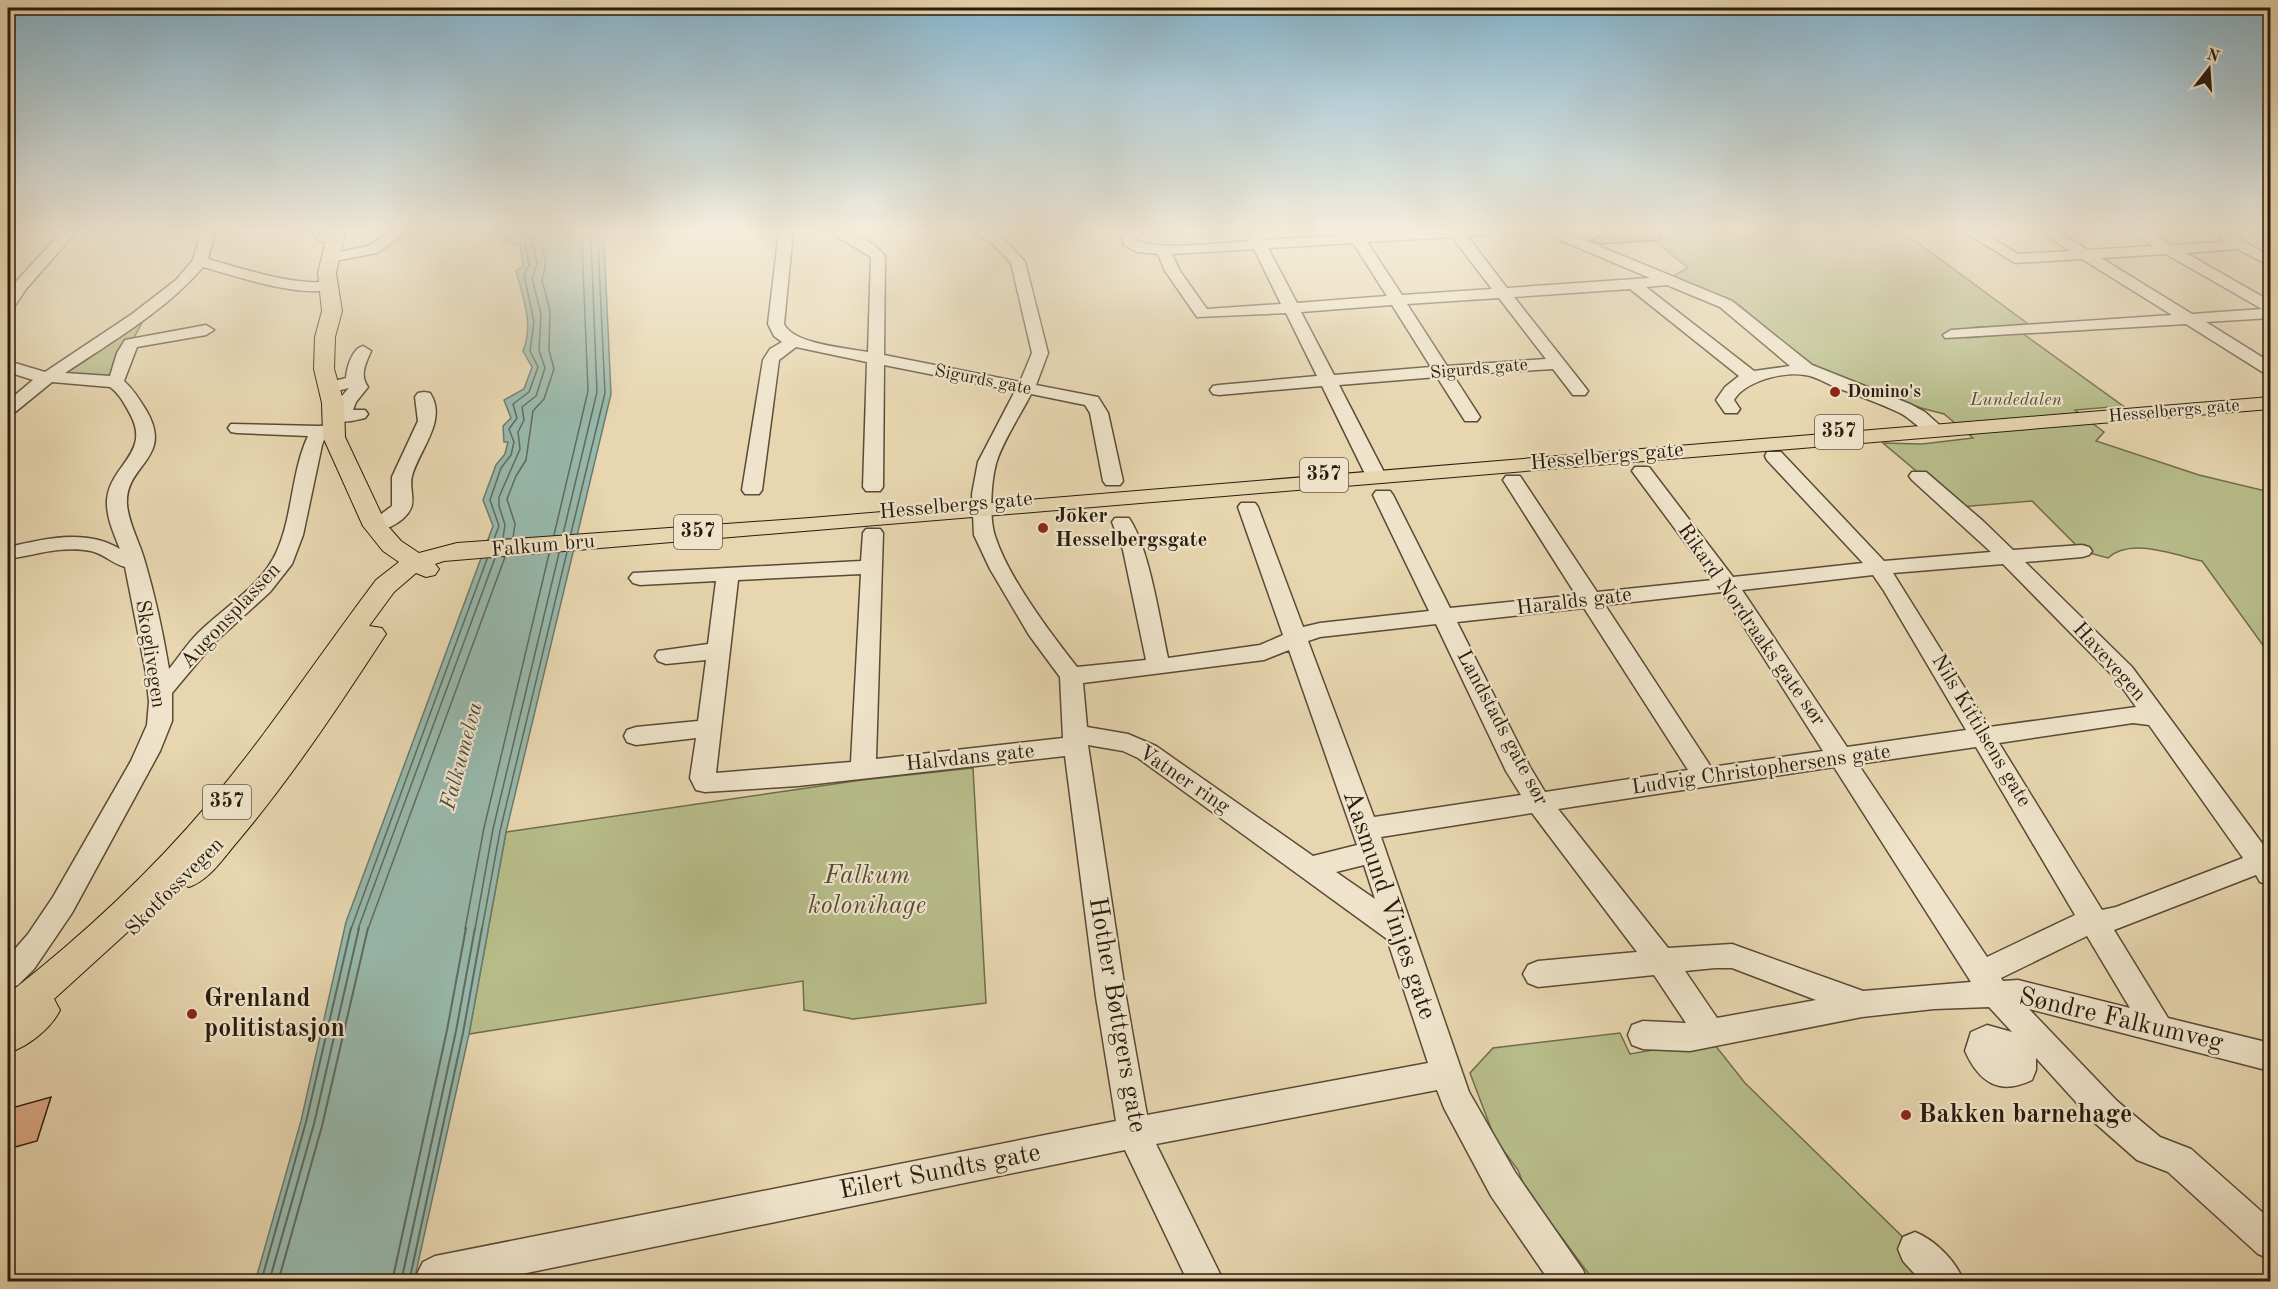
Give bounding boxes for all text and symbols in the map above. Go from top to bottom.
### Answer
north arrow [2179,39,2239,99]
text: N [2205,47,2222,66]
street label: Sigurds gate [1429,356,1529,382]
street label: Sigurds gate [933,362,1033,398]
place label: Domino's [1847,383,1921,401]
marker: Domino's [1828,385,1842,399]
park label: Lundedalen [1969,391,2062,409]
street label: Hesselbergs gate [2108,396,2240,426]
road number: 357 [1815,415,1863,449]
street label: Hesselbergs gate [1529,440,1685,474]
road number: 357 [1300,458,1348,492]
street label: Hesselbergs gate [878,489,1034,523]
place label: Joker Hesselbergsgate [1055,506,1207,551]
road number: 357 [674,515,722,549]
street label: Rikard Nordraaks gate sør [1673,520,1829,730]
marker: Joker Hesselbergsgate [1036,521,1050,535]
street label: Falkum bru [490,531,596,561]
street label: Augonsplassen [177,559,285,673]
street label: Haralds gate [1515,584,1633,620]
street label: Skoglivegen [131,598,169,710]
street label: Havevegen [2068,619,2150,705]
street label: Landstads gate sør [1452,647,1552,809]
street label: Nils Kittilsens gate [1927,651,2035,811]
water label: Falkumelva [437,700,487,813]
street label: Halvdans gate [905,741,1035,775]
street label: Ludvig Christophersens gate [1630,741,1892,799]
street label: Vatner ring [1135,742,1234,818]
road number: 357 [203,785,251,819]
street label: Aasmund Vinjes gate [1338,787,1440,1023]
street label: Skotfossvegen [122,834,228,940]
park label: Falkum kolonihage [808,863,926,919]
street label: Hother Bøttgers gate [1083,895,1151,1135]
street label: Søndre Falkumveg [2016,984,2226,1056]
place label: Grenland politistasjon [204,986,345,1042]
marker: Grenland politistasjon [185,1007,199,1021]
place label: Bakken barnehage [1918,1102,2132,1128]
marker: Bakken barnehage [1899,1108,1913,1122]
street label: Eilert Sundts gate [837,1140,1043,1204]

